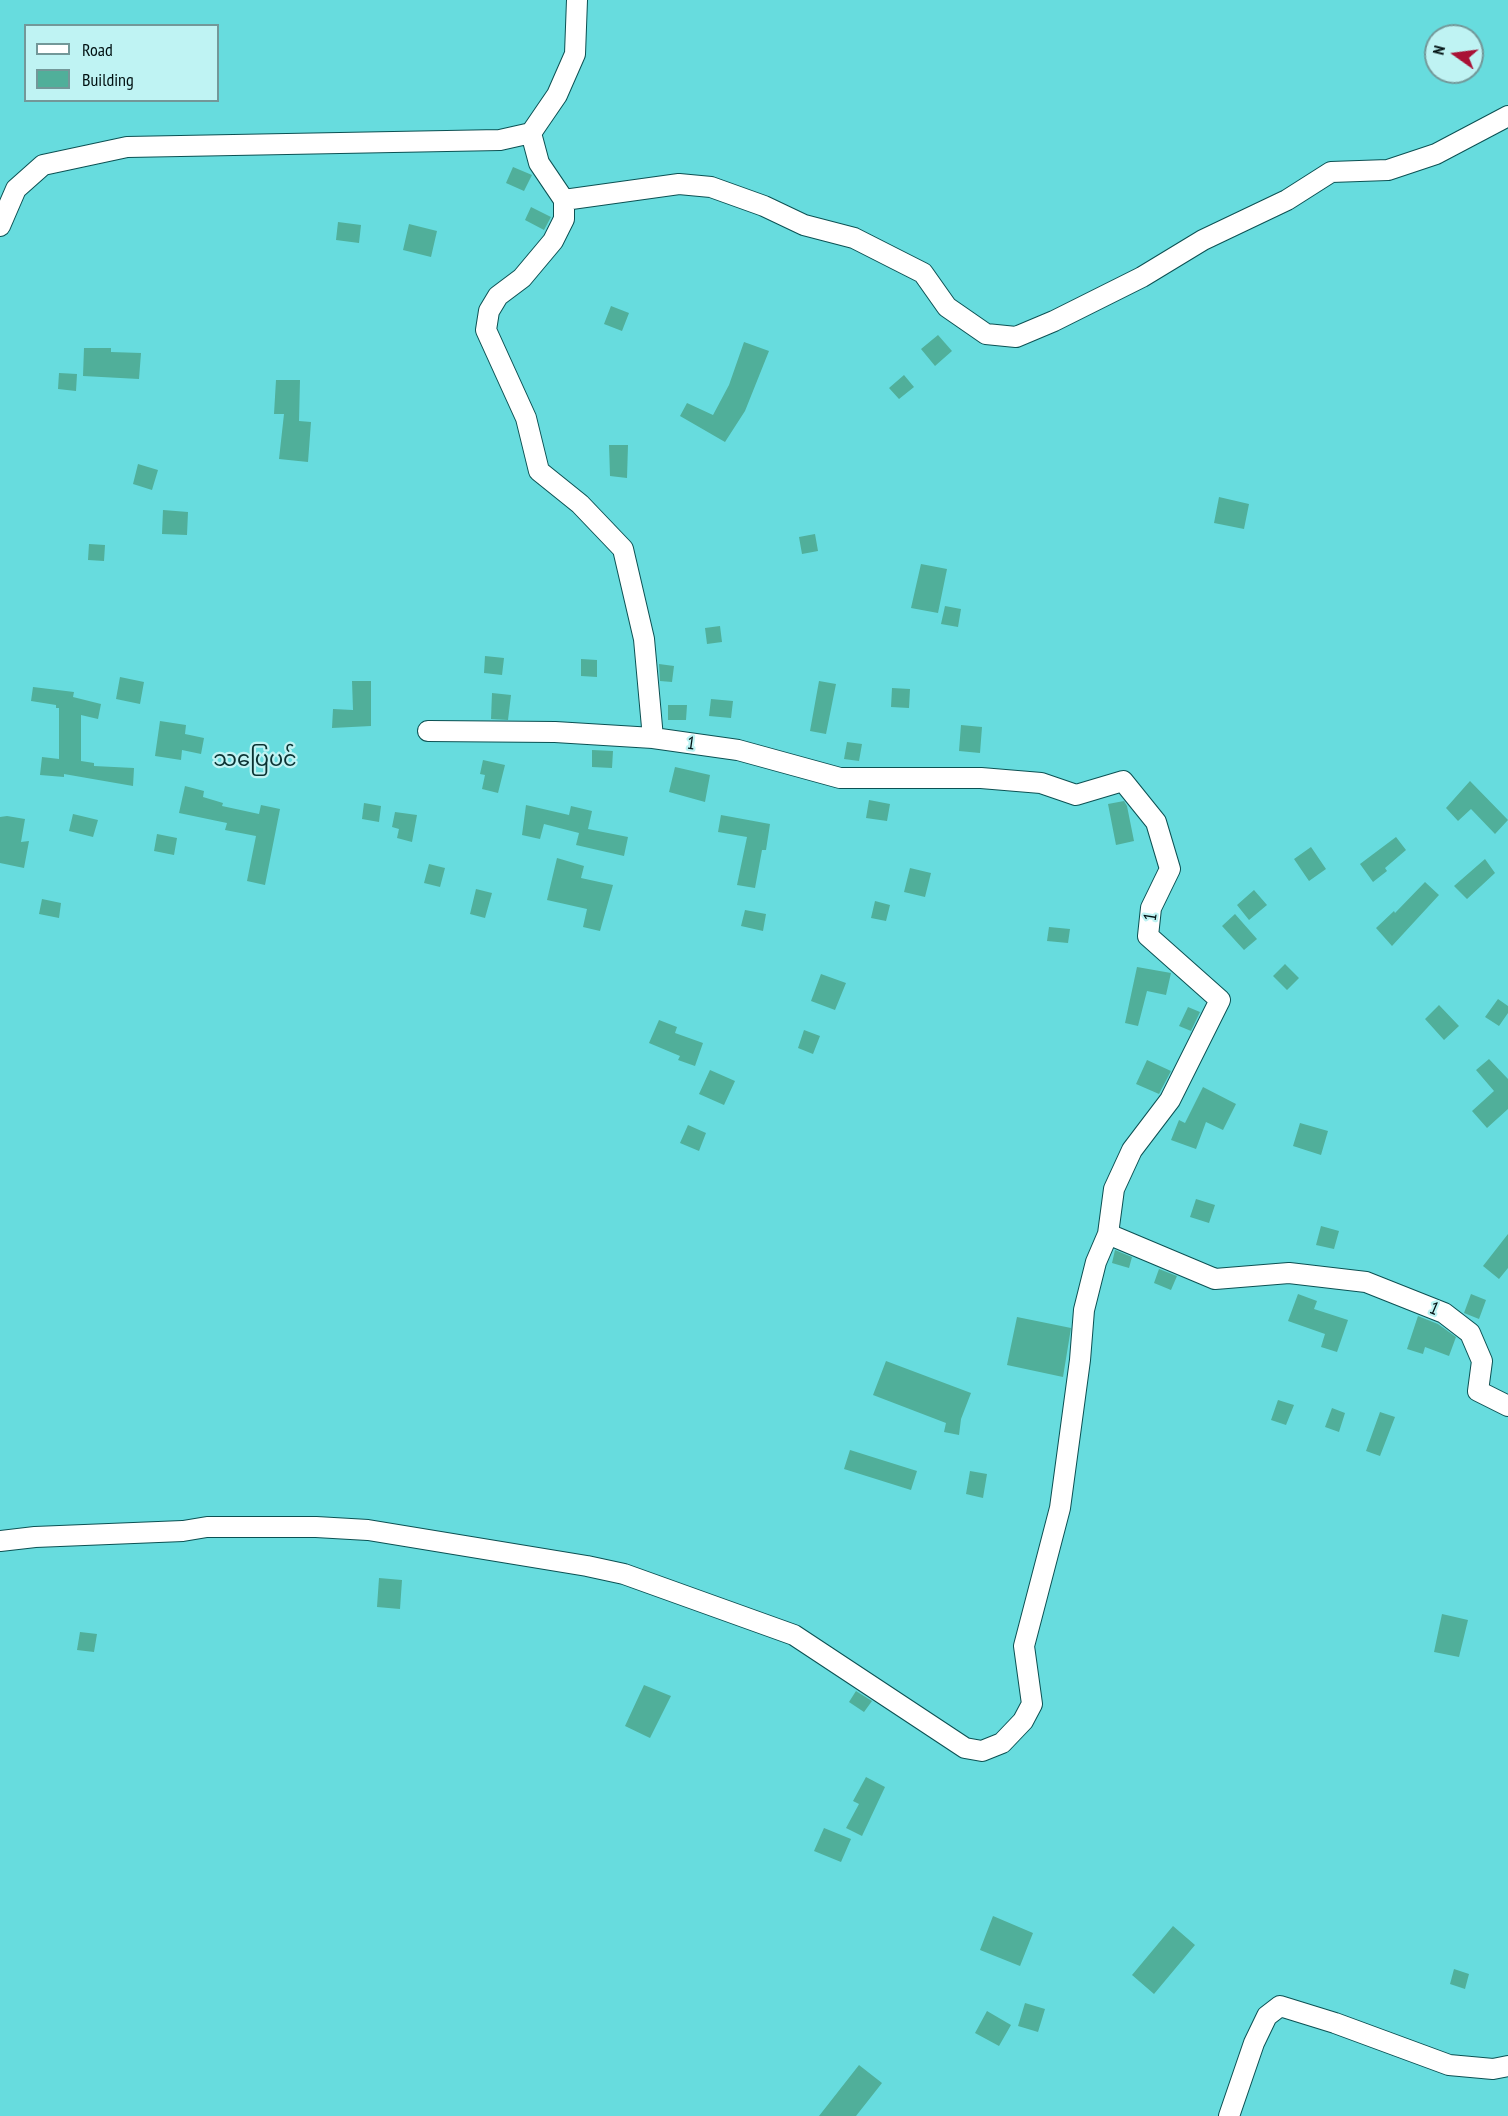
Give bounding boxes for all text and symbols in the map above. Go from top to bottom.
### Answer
legend [24,24,219,102]
north arrow [1424,24,1484,84]
text: Road [82,38,113,61]
text: N [1428,44,1449,57]
text: Building [82,68,134,91]
street label: 1 [685,733,697,755]
district label: သပြေပင် [213,747,297,773]
street label: 1 [1140,911,1162,923]
street label: 1 [1426,1297,1442,1321]

